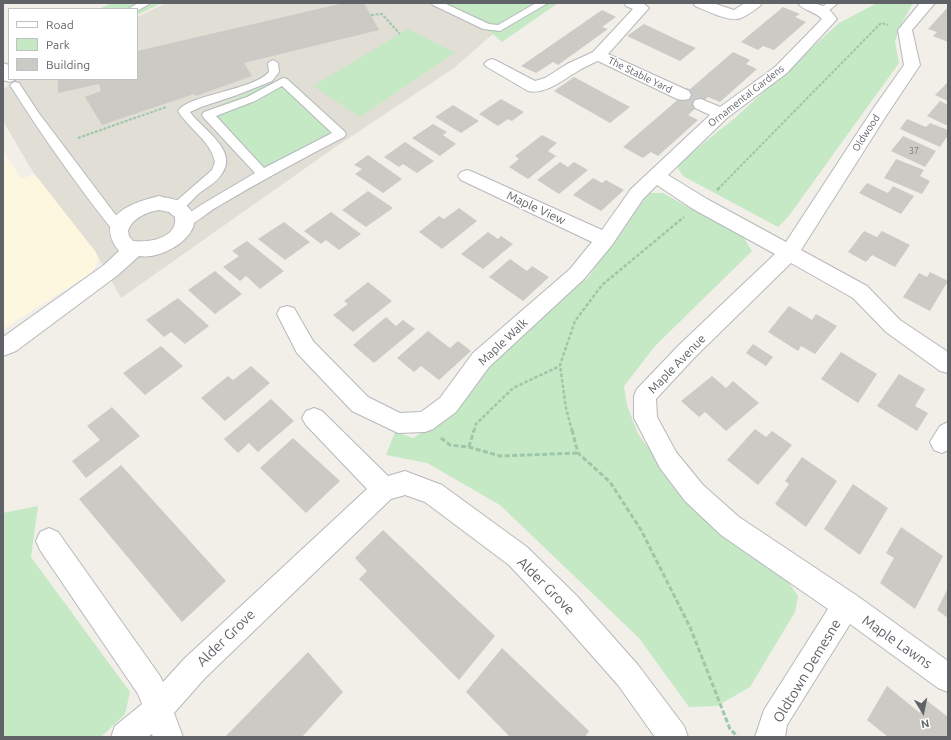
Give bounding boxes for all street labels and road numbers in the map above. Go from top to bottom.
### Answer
street label: The Stable Yard [606,54,674,96]
street label: Ornamental Gardens [706,63,786,129]
street label: Oldwood [850,112,882,154]
street label: Maple View [504,188,568,228]
street label: Maple Walk [475,315,531,369]
street label: Maple Avenue [645,331,709,397]
street label: Alder Grove [514,554,578,618]
street label: Alder Grove [193,606,259,670]
street label: Maple Lawns [859,612,935,672]
street label: Oldtown Demesne [770,616,844,726]

